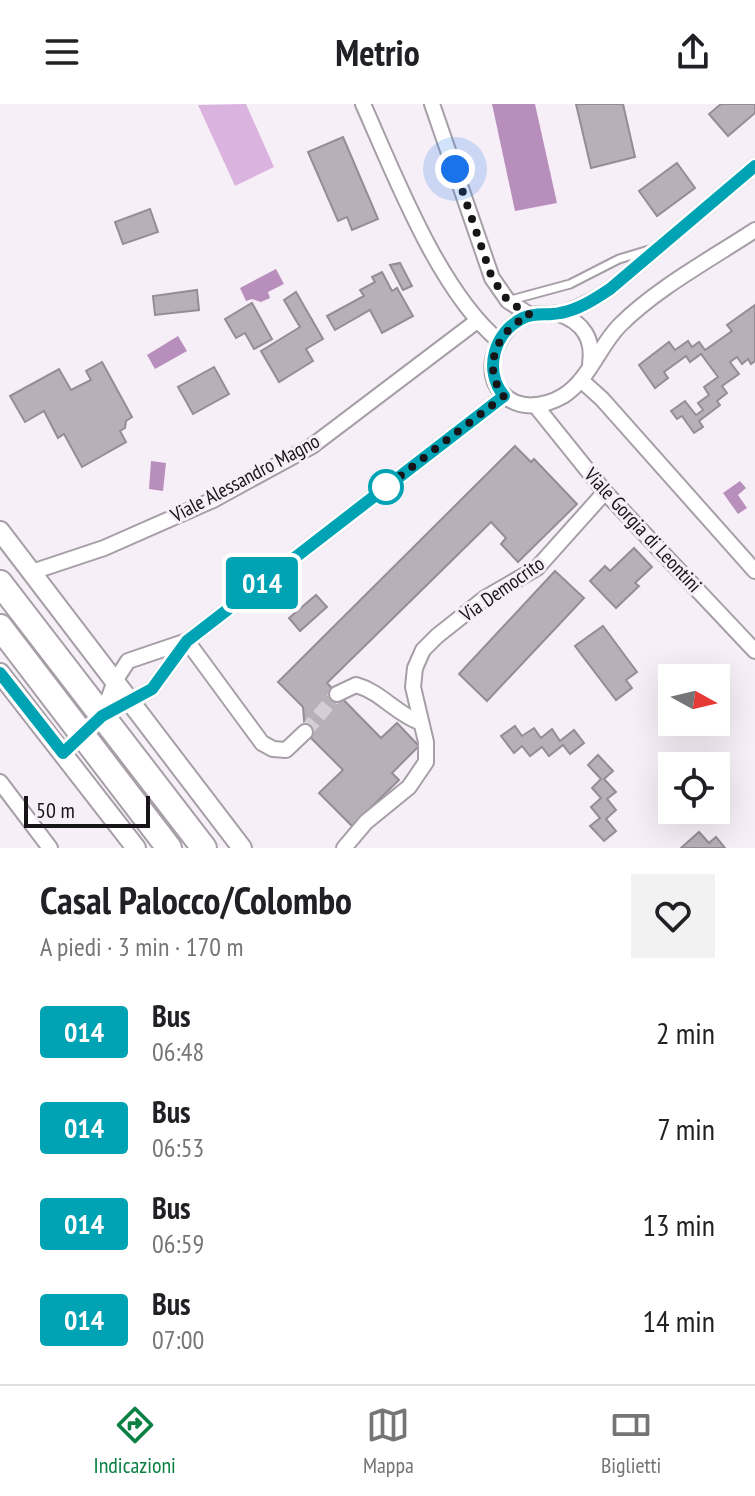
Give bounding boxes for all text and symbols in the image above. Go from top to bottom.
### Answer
text: Metrio [335,29,420,76]
icon: menu [40,30,84,74]
icon: share [671,30,715,74]
your location [435,149,475,189]
street label: Viale Alessandro Magno [165,428,324,529]
street label: Viale Gorgia di Leontini [578,461,707,598]
unlabelled marker [369,470,403,504]
street label: Via Democrito [454,550,549,628]
line badge: 014 [216,557,308,609]
text: 014 [242,564,282,601]
north arrow [658,664,730,736]
map controls [658,664,730,824]
button: locate [658,752,730,824]
scale bar [24,792,150,828]
text: 50 m [36,796,75,824]
button: heart [631,874,715,958]
text: Casal Palocco/Colombo [40,875,352,924]
text: A piedi · 3 min · 170 m [40,930,243,963]
text: Bus [152,996,191,1035]
text: 014 [64,1013,104,1050]
text: 2 min [656,1013,715,1052]
text: 06:48 [152,1035,204,1068]
text: Bus [152,1092,191,1131]
text: 014 [64,1109,104,1146]
text: 7 min [657,1109,715,1148]
text: 06:53 [152,1131,204,1164]
text: Bus [152,1188,191,1227]
text: 014 [64,1205,104,1242]
text: 13 min [642,1205,715,1244]
text: 06:59 [152,1227,204,1260]
text: Bus [152,1284,191,1323]
text: 014 [64,1301,104,1338]
text: 14 min [642,1301,715,1340]
text: 07:00 [152,1323,204,1356]
tab: Indicazioni [94,1403,176,1479]
tab: Mappa [363,1403,414,1479]
tab: Biglietti [601,1403,661,1479]

